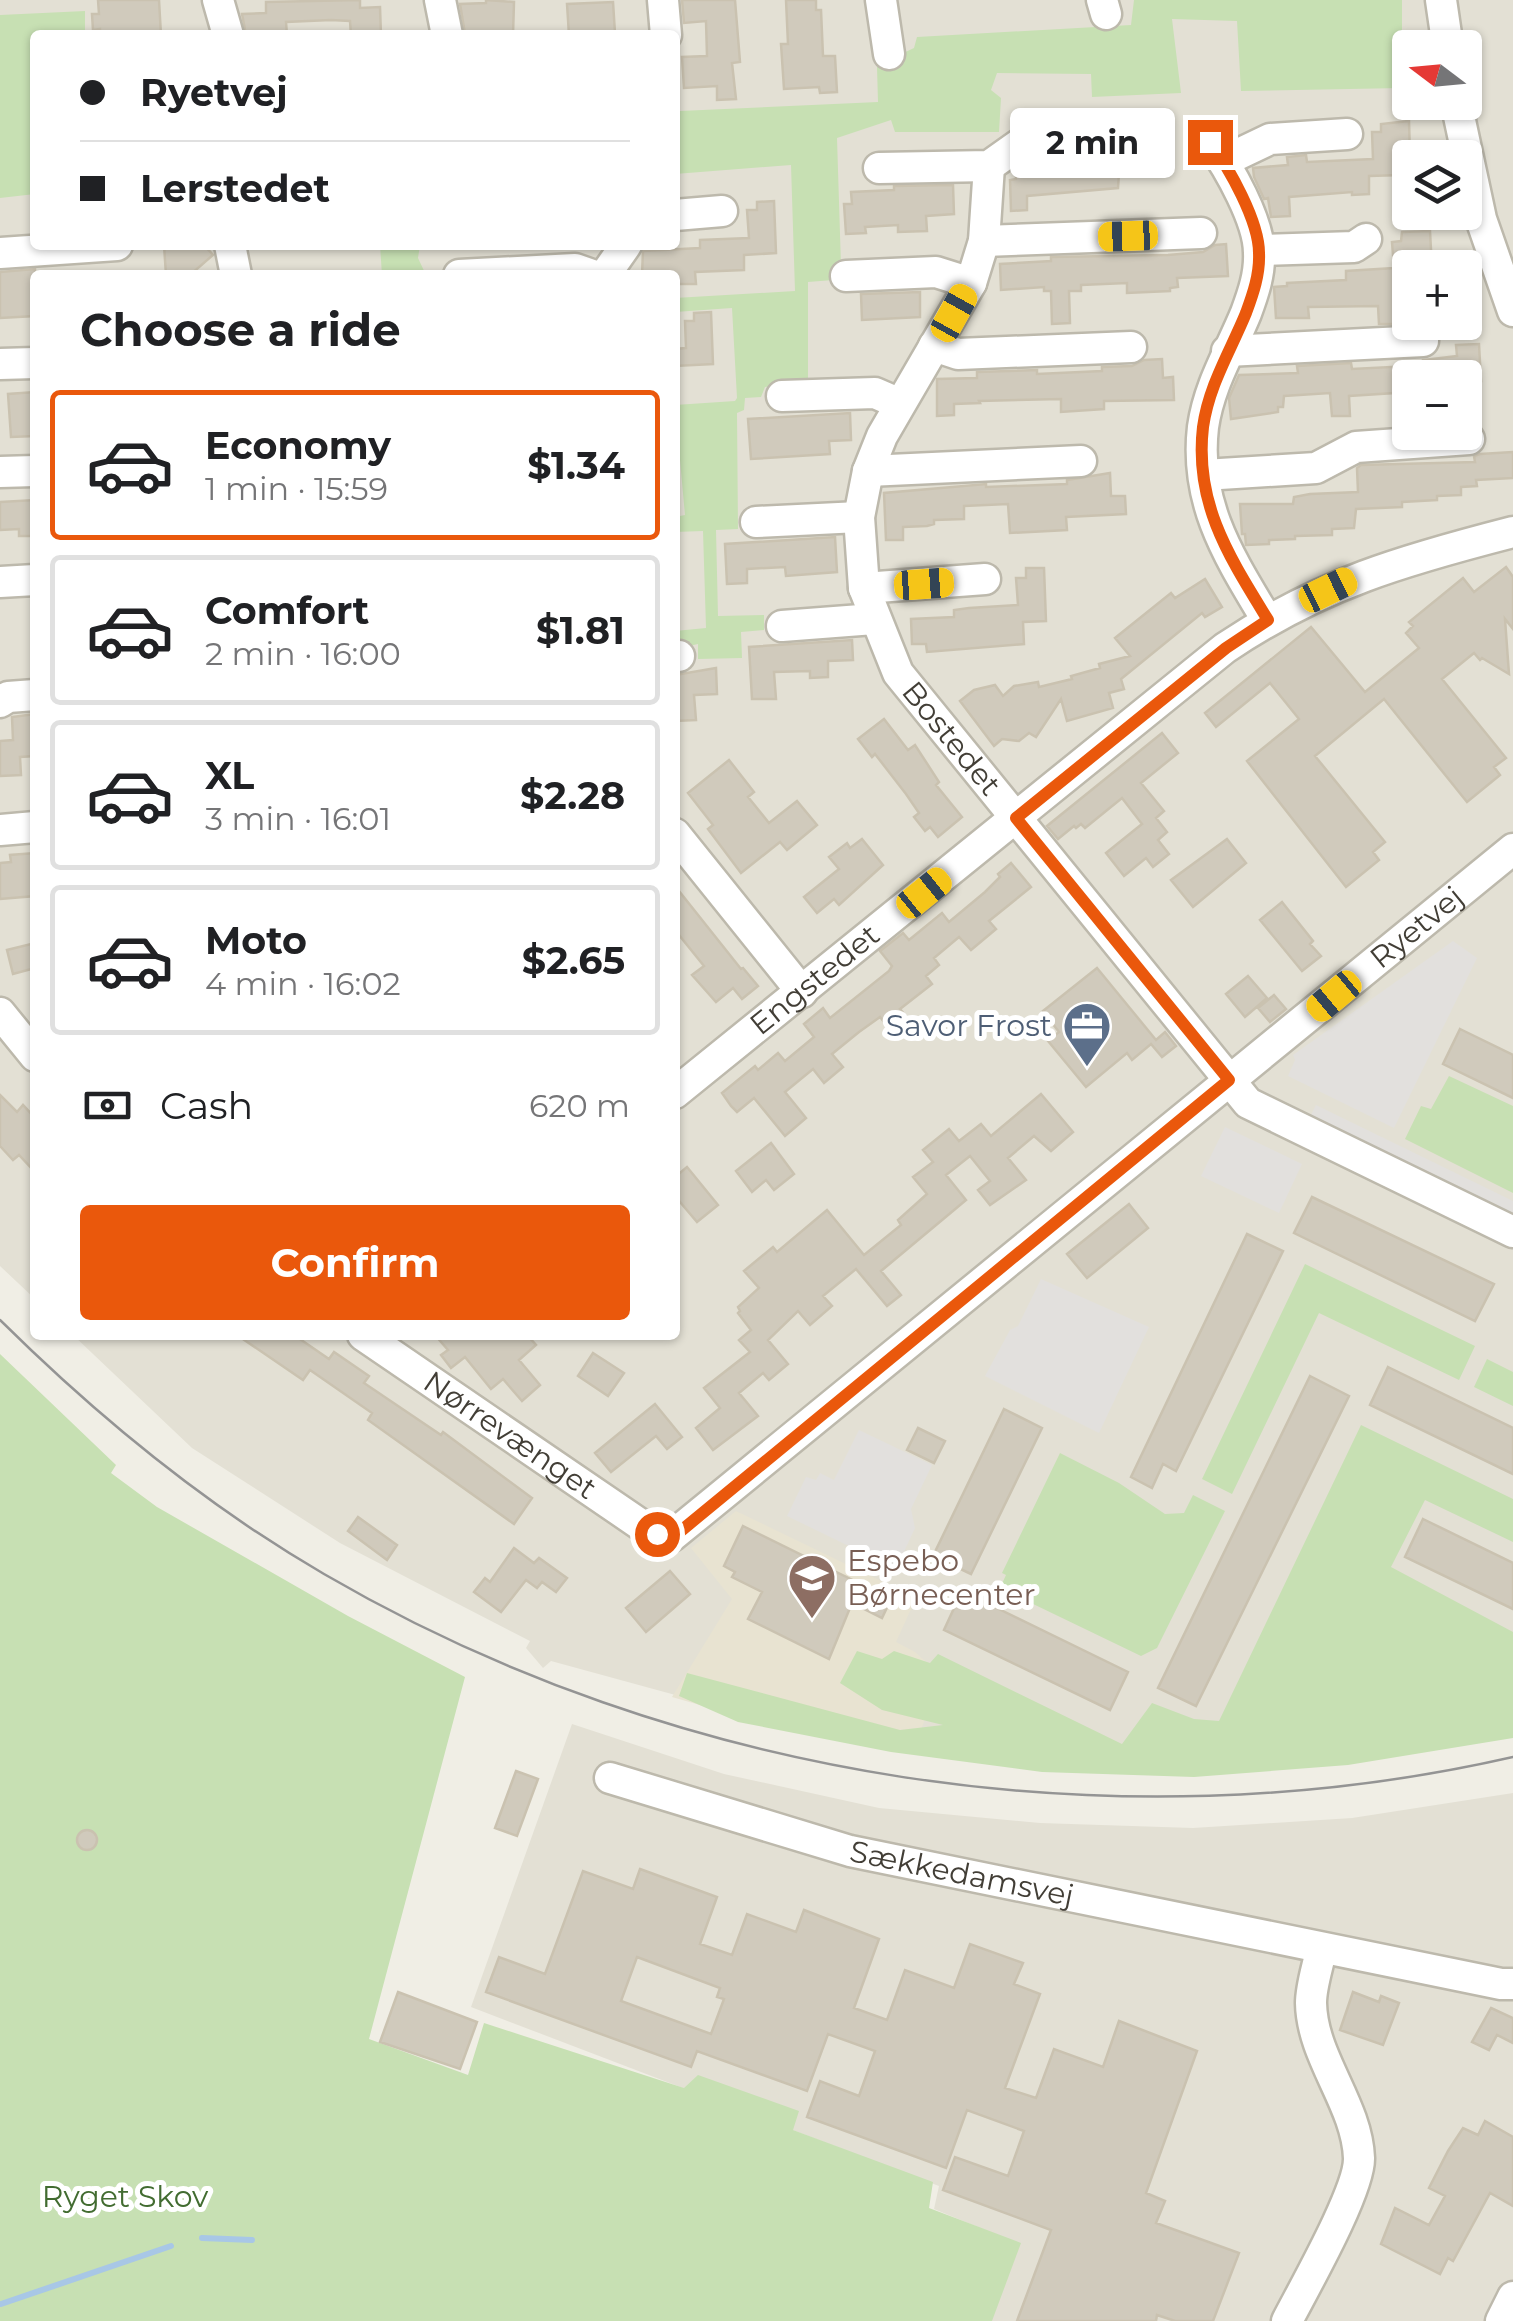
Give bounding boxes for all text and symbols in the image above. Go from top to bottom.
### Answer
north arrow [1392,30,1482,120]
map controls [1392,30,1482,450]
text: Ryetvej [140,69,288,116]
callout: 2 min [1010,107,1175,177]
route end [1188,120,1233,165]
text: 2 min [1046,123,1139,162]
button: layers [1392,140,1482,230]
text: Lerstedet [140,165,330,212]
car [1097,220,1159,252]
button: + [1392,250,1482,340]
car [926,279,982,347]
text: Choose a ride [80,302,401,357]
button: − [1392,360,1482,450]
icon: car [85,420,175,510]
text: Economy [205,422,391,469]
text: $1.34 [527,442,625,489]
text: 1 min · 15:59 [205,469,388,508]
car [1294,563,1362,617]
car [893,567,955,601]
icon: car [85,585,175,675]
text: Comfort [205,587,369,634]
text: $1.81 [536,607,625,654]
text: 2 min · 16:00 [205,634,401,673]
street label: Bostedet [894,674,1009,803]
icon: car [85,750,175,840]
text: XL [205,752,254,799]
text: $2.28 [520,772,625,819]
text: 3 min · 16:01 [205,799,391,838]
car [891,862,957,924]
street label: Ryetvej [1362,878,1471,976]
icon: car [85,915,175,1005]
street label: Engstedet [742,916,887,1043]
text: Moto [205,917,307,964]
text: $2.65 [522,937,625,984]
text: 4 min · 16:02 [205,964,401,1003]
car [1301,965,1367,1027]
office icon: Savor Frost [1061,1000,1113,1068]
place label: Savor Frost [886,1007,1052,1044]
icon: cash [80,1078,135,1133]
text: Cash [160,1082,253,1129]
text: 620 m [529,1086,630,1125]
button: Confirm [80,1205,630,1320]
street label: Nørrevænget [417,1363,604,1507]
route start [635,1512,680,1557]
place label: Espebo Børnecenter [847,1542,1035,1613]
school or university icon: Espebo Børnecenter [786,1552,838,1620]
street label: Sækkedamsvej [847,1832,1077,1914]
park label: Ryget Skov [42,2178,209,2215]

